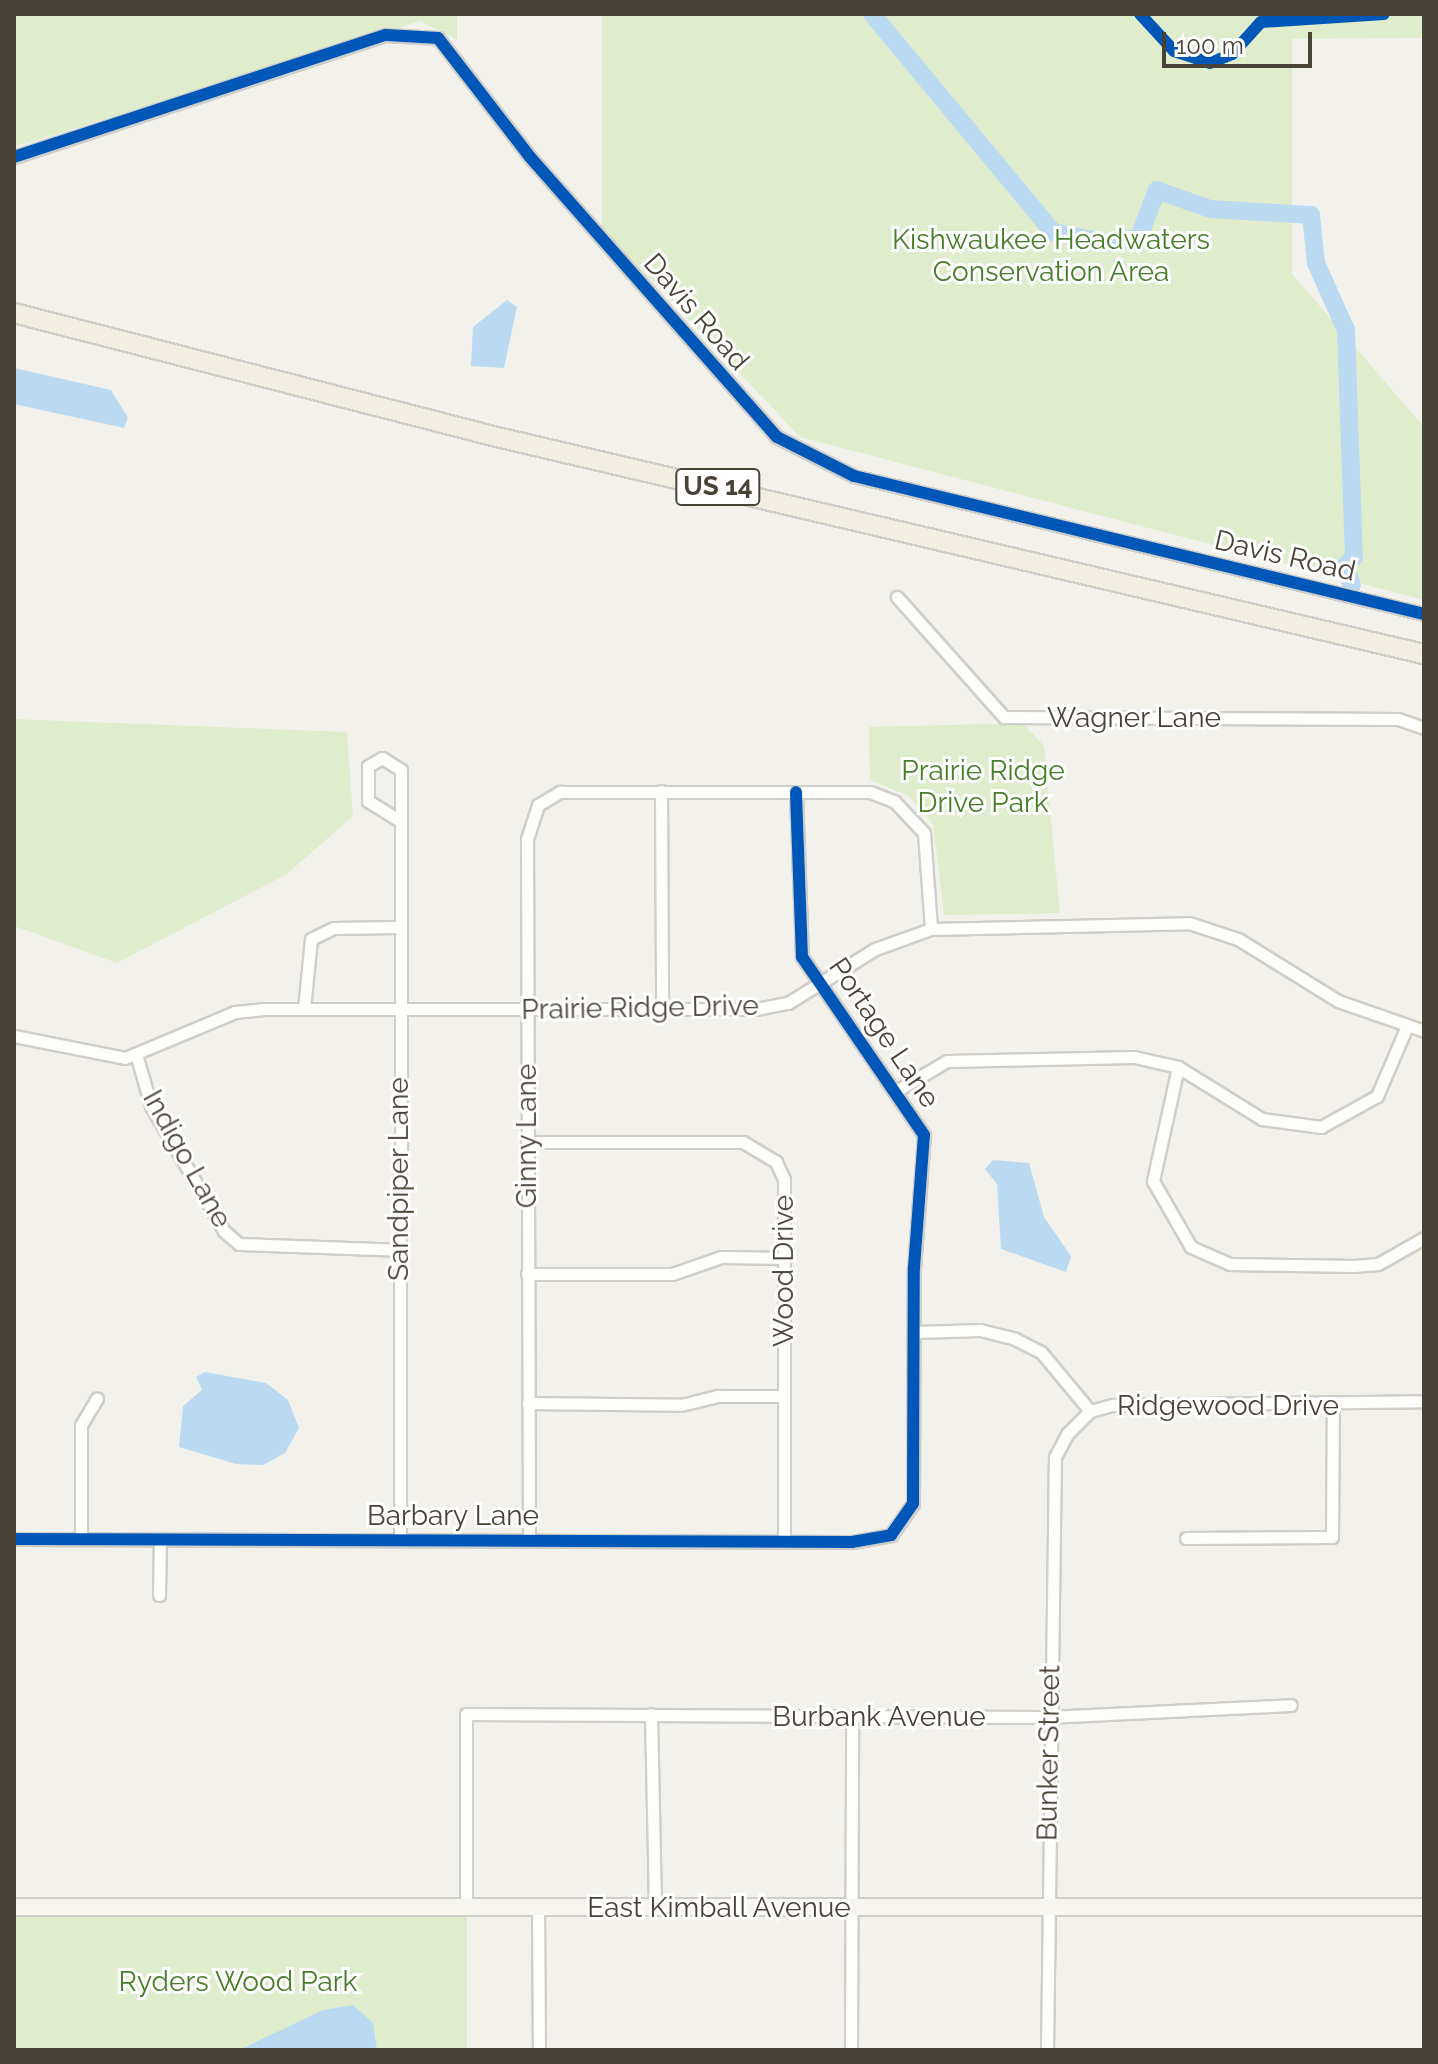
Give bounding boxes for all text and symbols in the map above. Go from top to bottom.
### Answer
scale bar [1166,16,1316,66]
text: 100 m [1176,31,1244,60]
park label: Kishwaukee Headwaters Conservation Area [892,223,1210,289]
street label: Davis Road [636,247,756,377]
road number: US 14 [674,465,762,509]
street label: Davis Road [1211,523,1359,589]
street label: Wagner Lane [1047,701,1221,735]
park label: Prairie Ridge Drive Park [901,754,1065,820]
street label: Portage Lane [822,952,946,1114]
street label: Prairie Ridge Drive [521,989,759,1027]
street label: Ginny Lane [510,1063,544,1209]
street label: Sandpiper Lane [382,1077,416,1281]
street label: Indigo Lane [135,1084,239,1234]
street label: Wood Drive [767,1195,801,1347]
street label: Ridgewood Drive [1117,1389,1339,1423]
street label: Barbary Lane [367,1499,539,1533]
street label: Bunker Street [1031,1664,1067,1842]
street label: Burbank Avenue [772,1700,986,1734]
street label: East Kimball Avenue [586,1891,852,1925]
park label: Ryders Wood Park [118,1965,358,1999]

